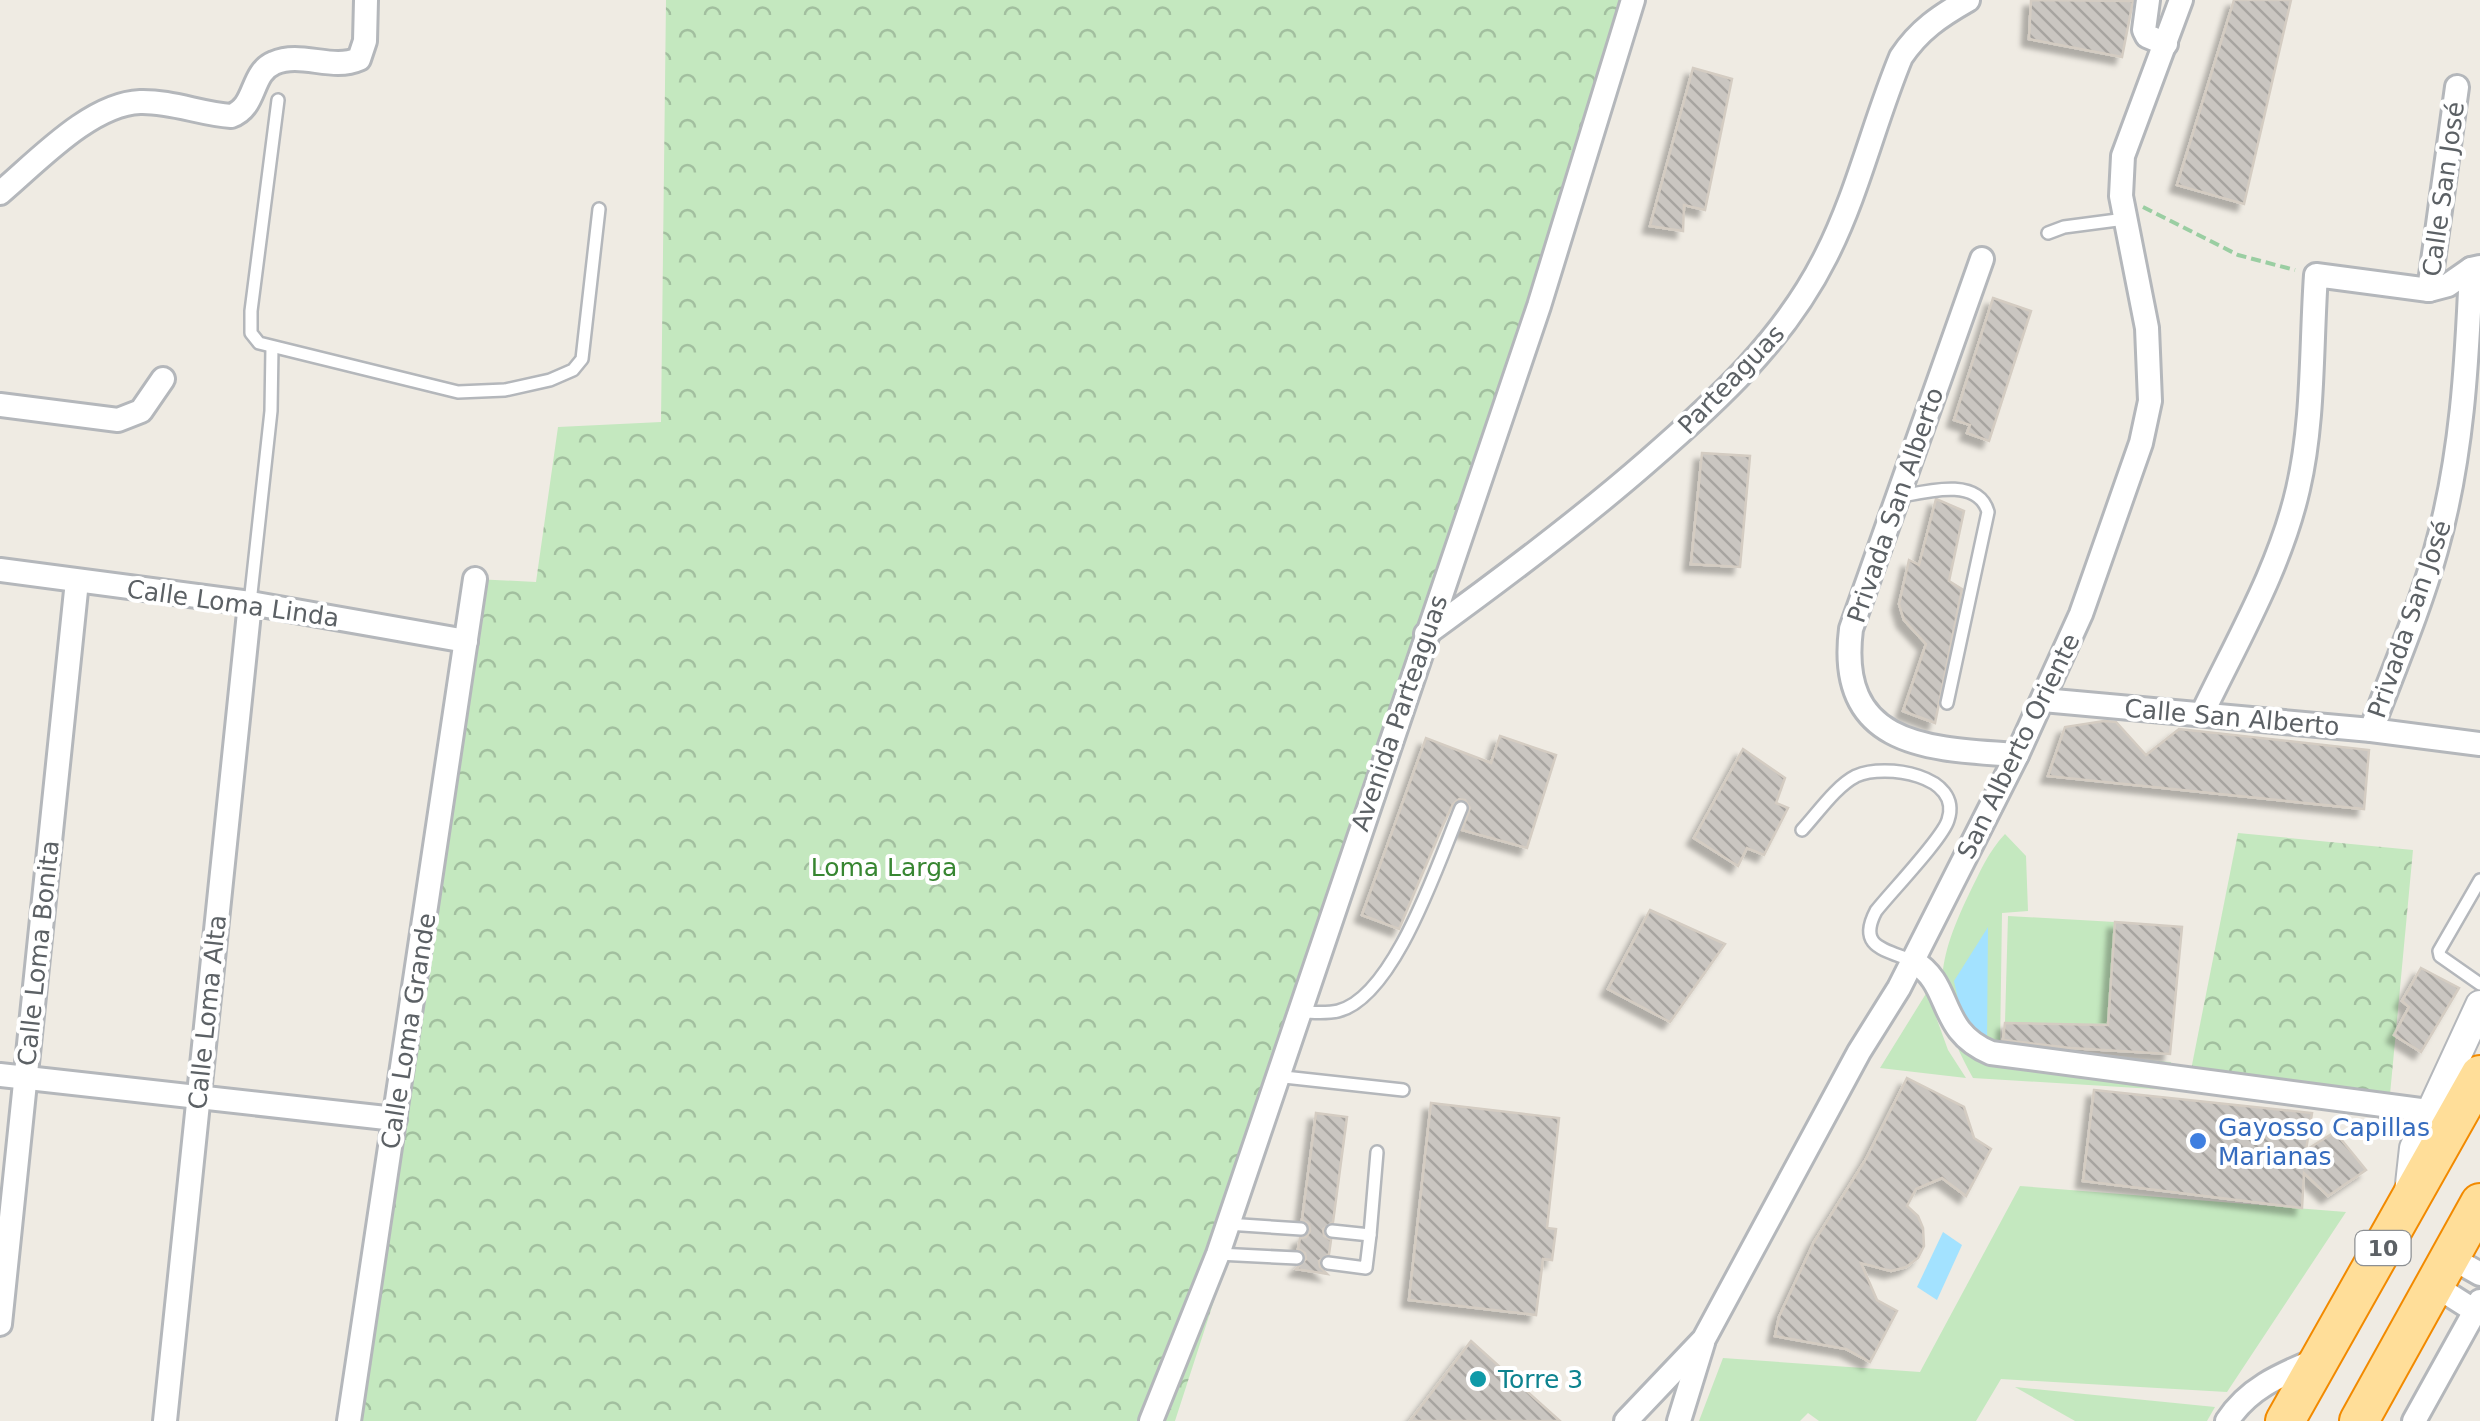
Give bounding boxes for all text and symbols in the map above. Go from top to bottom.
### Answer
street label: Calle San José [2417,100,2470,278]
street label: Parteaguas [1672,319,1790,440]
street label: Privada San Alberto [1842,384,1949,627]
street label: Privada San José [2362,516,2457,722]
street label: Calle Loma Linda [125,574,341,633]
street label: Avenida Parteaguas [1345,591,1454,835]
street label: San Alberto Oriente [1951,629,2086,864]
street label: Calle San Alberto [2123,694,2341,741]
street label: Calle Loma Bonita [12,839,65,1067]
park label: Loma Larga [811,853,957,882]
street label: Calle Loma Grande [376,911,441,1151]
street label: Calle Loma Alta [183,913,232,1111]
place label: Gayosso Capillas Marianas [2218,1113,2430,1171]
marker: Gayosso Capillas Marianas [2187,1130,2209,1152]
road number: 10 [2356,1231,2410,1265]
place label: Torre 3 [1497,1365,1583,1394]
marker: Torre 3 [1467,1368,1489,1390]

